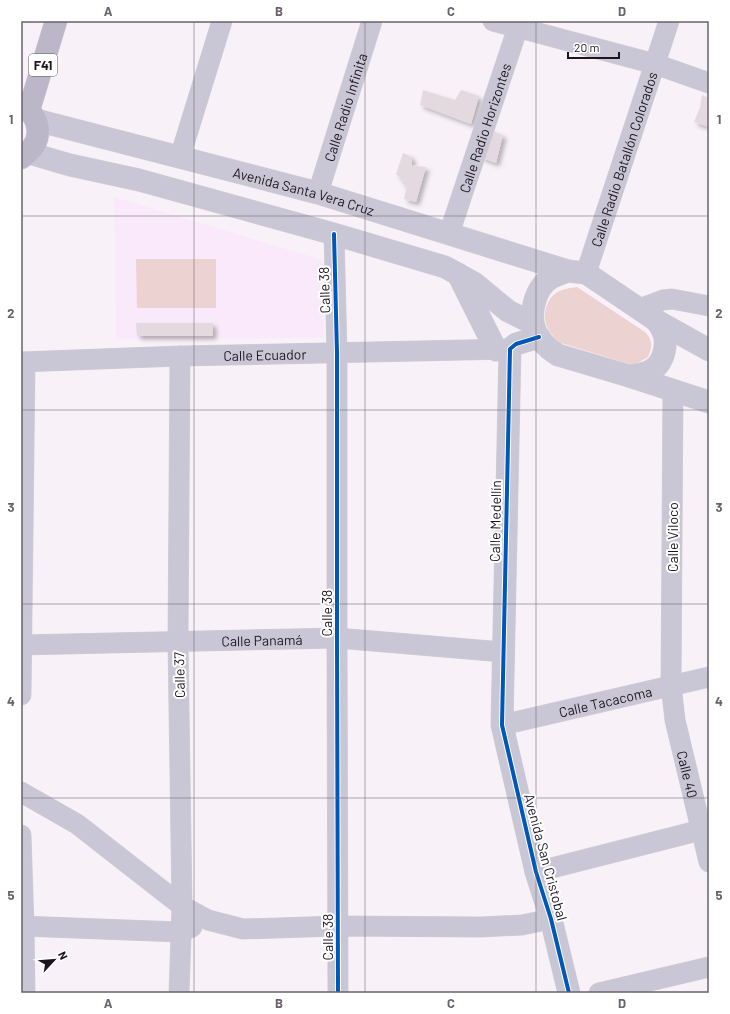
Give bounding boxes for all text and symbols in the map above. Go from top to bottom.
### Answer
text: A [104,3,113,19]
text: B [275,3,283,19]
text: C [447,3,455,19]
text: D [618,3,626,19]
scale bar [568,34,619,60]
text: 20 m [574,40,600,54]
street label: Calle Radio Infinita [320,51,370,164]
road number: F41 [29,54,57,76]
street label: Calle Radio Horizontes [455,60,514,195]
street label: Calle Radio Batallón Colorados [587,69,660,249]
text: 1 [9,111,13,127]
text: 1 [717,111,721,127]
street label: Avenida Santa Vera Cruz [231,163,377,219]
street label: Calle 38 [315,266,333,314]
text: 2 [7,305,15,321]
text: 2 [715,305,723,321]
street label: Calle Ecuador [223,345,307,364]
street label: Calle Medellín [486,480,504,562]
text: 3 [7,499,15,515]
text: 3 [715,499,723,515]
street label: Calle Viloco [664,502,681,572]
street label: Calle 38 [318,590,335,636]
street label: Calle Panamá [221,630,303,649]
street label: Calle 37 [170,651,188,698]
street label: Calle Tacacoma [557,682,654,720]
text: 4 [7,693,15,709]
text: 4 [715,693,723,709]
street label: Calle 40 [674,749,702,800]
street label: Avenida San Cristobal [521,792,571,922]
text: 5 [7,887,15,903]
text: 5 [715,887,723,903]
street label: Calle 38 [319,914,336,960]
north arrow [34,940,74,980]
text: N [56,949,71,962]
text: A [104,995,113,1011]
text: B [275,995,283,1011]
text: C [447,995,455,1011]
text: D [618,995,626,1011]

